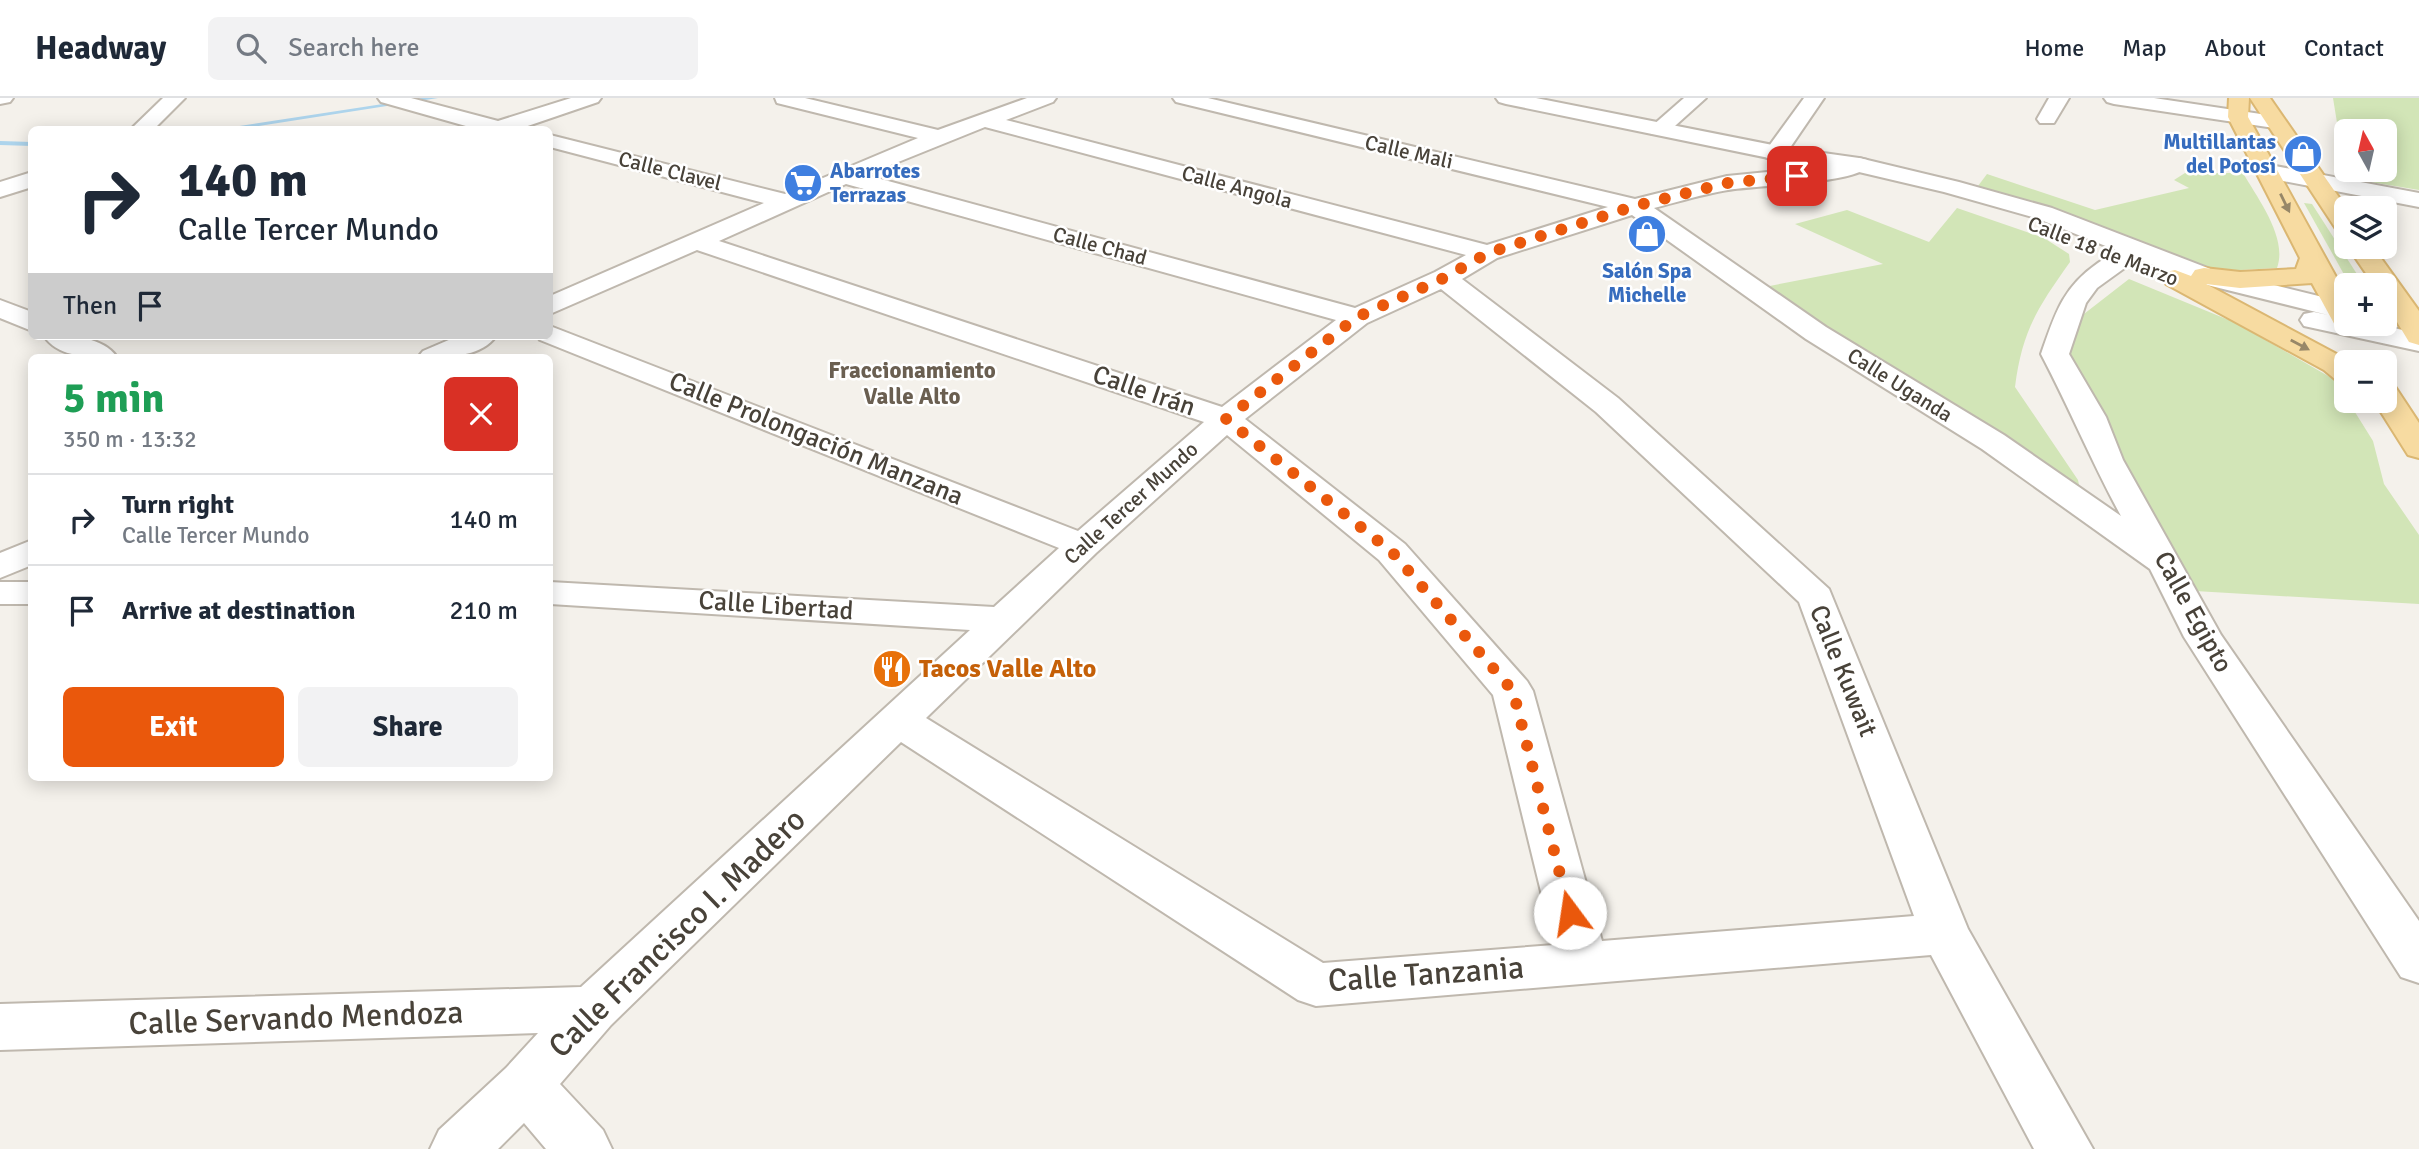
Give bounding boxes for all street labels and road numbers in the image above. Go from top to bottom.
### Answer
street label: Calle Mali [1362,129,1456,175]
street label: Calle Clavel [616,146,724,196]
street label: Calle Angola [1179,160,1295,214]
street label: Calle 18 de Marzo [2024,210,2182,292]
street label: Calle Chad [1050,221,1150,271]
street label: Calle Uganda [1843,342,1957,428]
street label: Calle Irán [1088,359,1200,423]
street label: Calle Prolongación Manzana [664,365,968,513]
street label: Calle Tercer Mundo [1059,436,1203,570]
street label: Calle Egipto [2147,546,2239,678]
street label: Calle Libertad [698,585,854,627]
street label: Calle Kuwait [1802,600,1884,742]
street label: Calle Francisco I. Madero [540,800,814,1066]
street label: Calle Tanzania [1327,948,1525,1000]
street label: Calle Servando Mendoza [128,993,464,1043]

